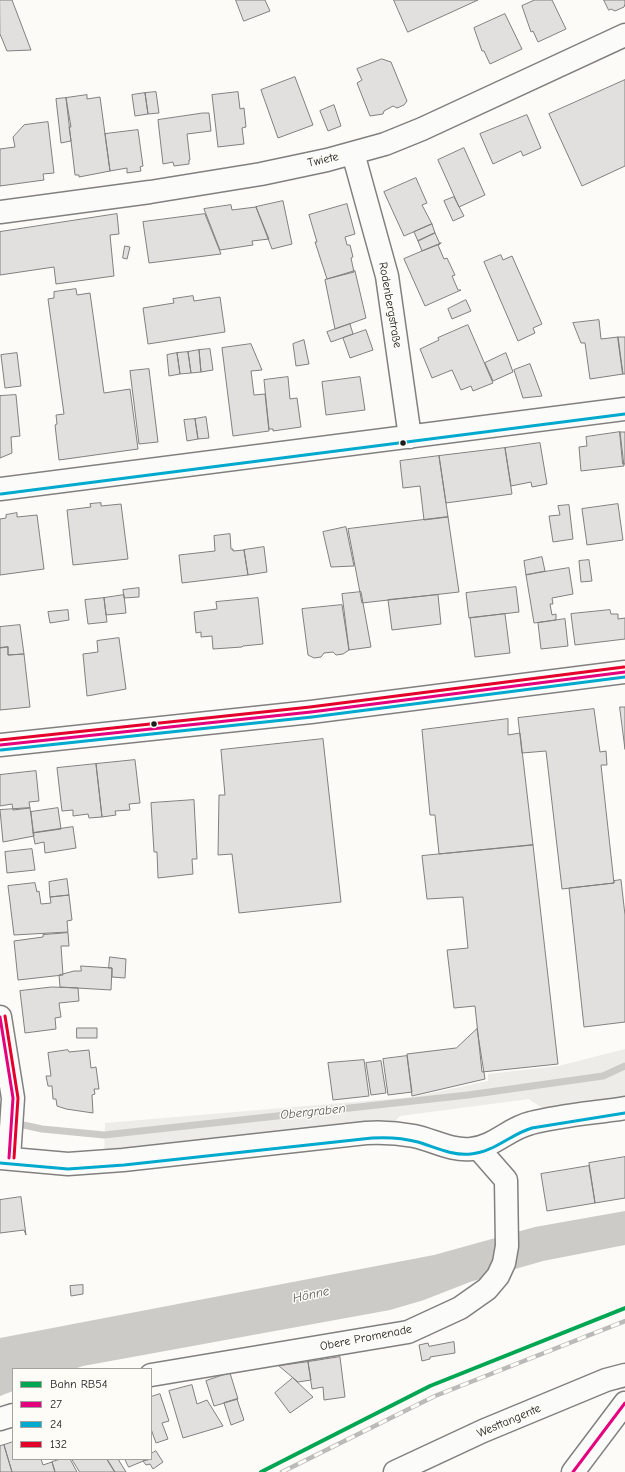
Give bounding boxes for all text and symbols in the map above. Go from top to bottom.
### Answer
street label: Twiete [306,149,340,171]
street label: Rodenbergstraße [375,261,405,349]
unlabelled marker [398,438,408,448]
unlabelled marker [149,719,159,729]
water label: Obergraben [280,1101,346,1123]
water label: Hönne [291,1283,331,1307]
street label: Obere Promenade [319,1322,413,1354]
legend [12,1368,152,1460]
text: Bahn RB54 [50,1377,108,1391]
text: 27 [50,1397,62,1411]
street label: Westtangente [475,1401,543,1441]
text: 24 [50,1417,62,1431]
text: 132 [50,1437,67,1451]

